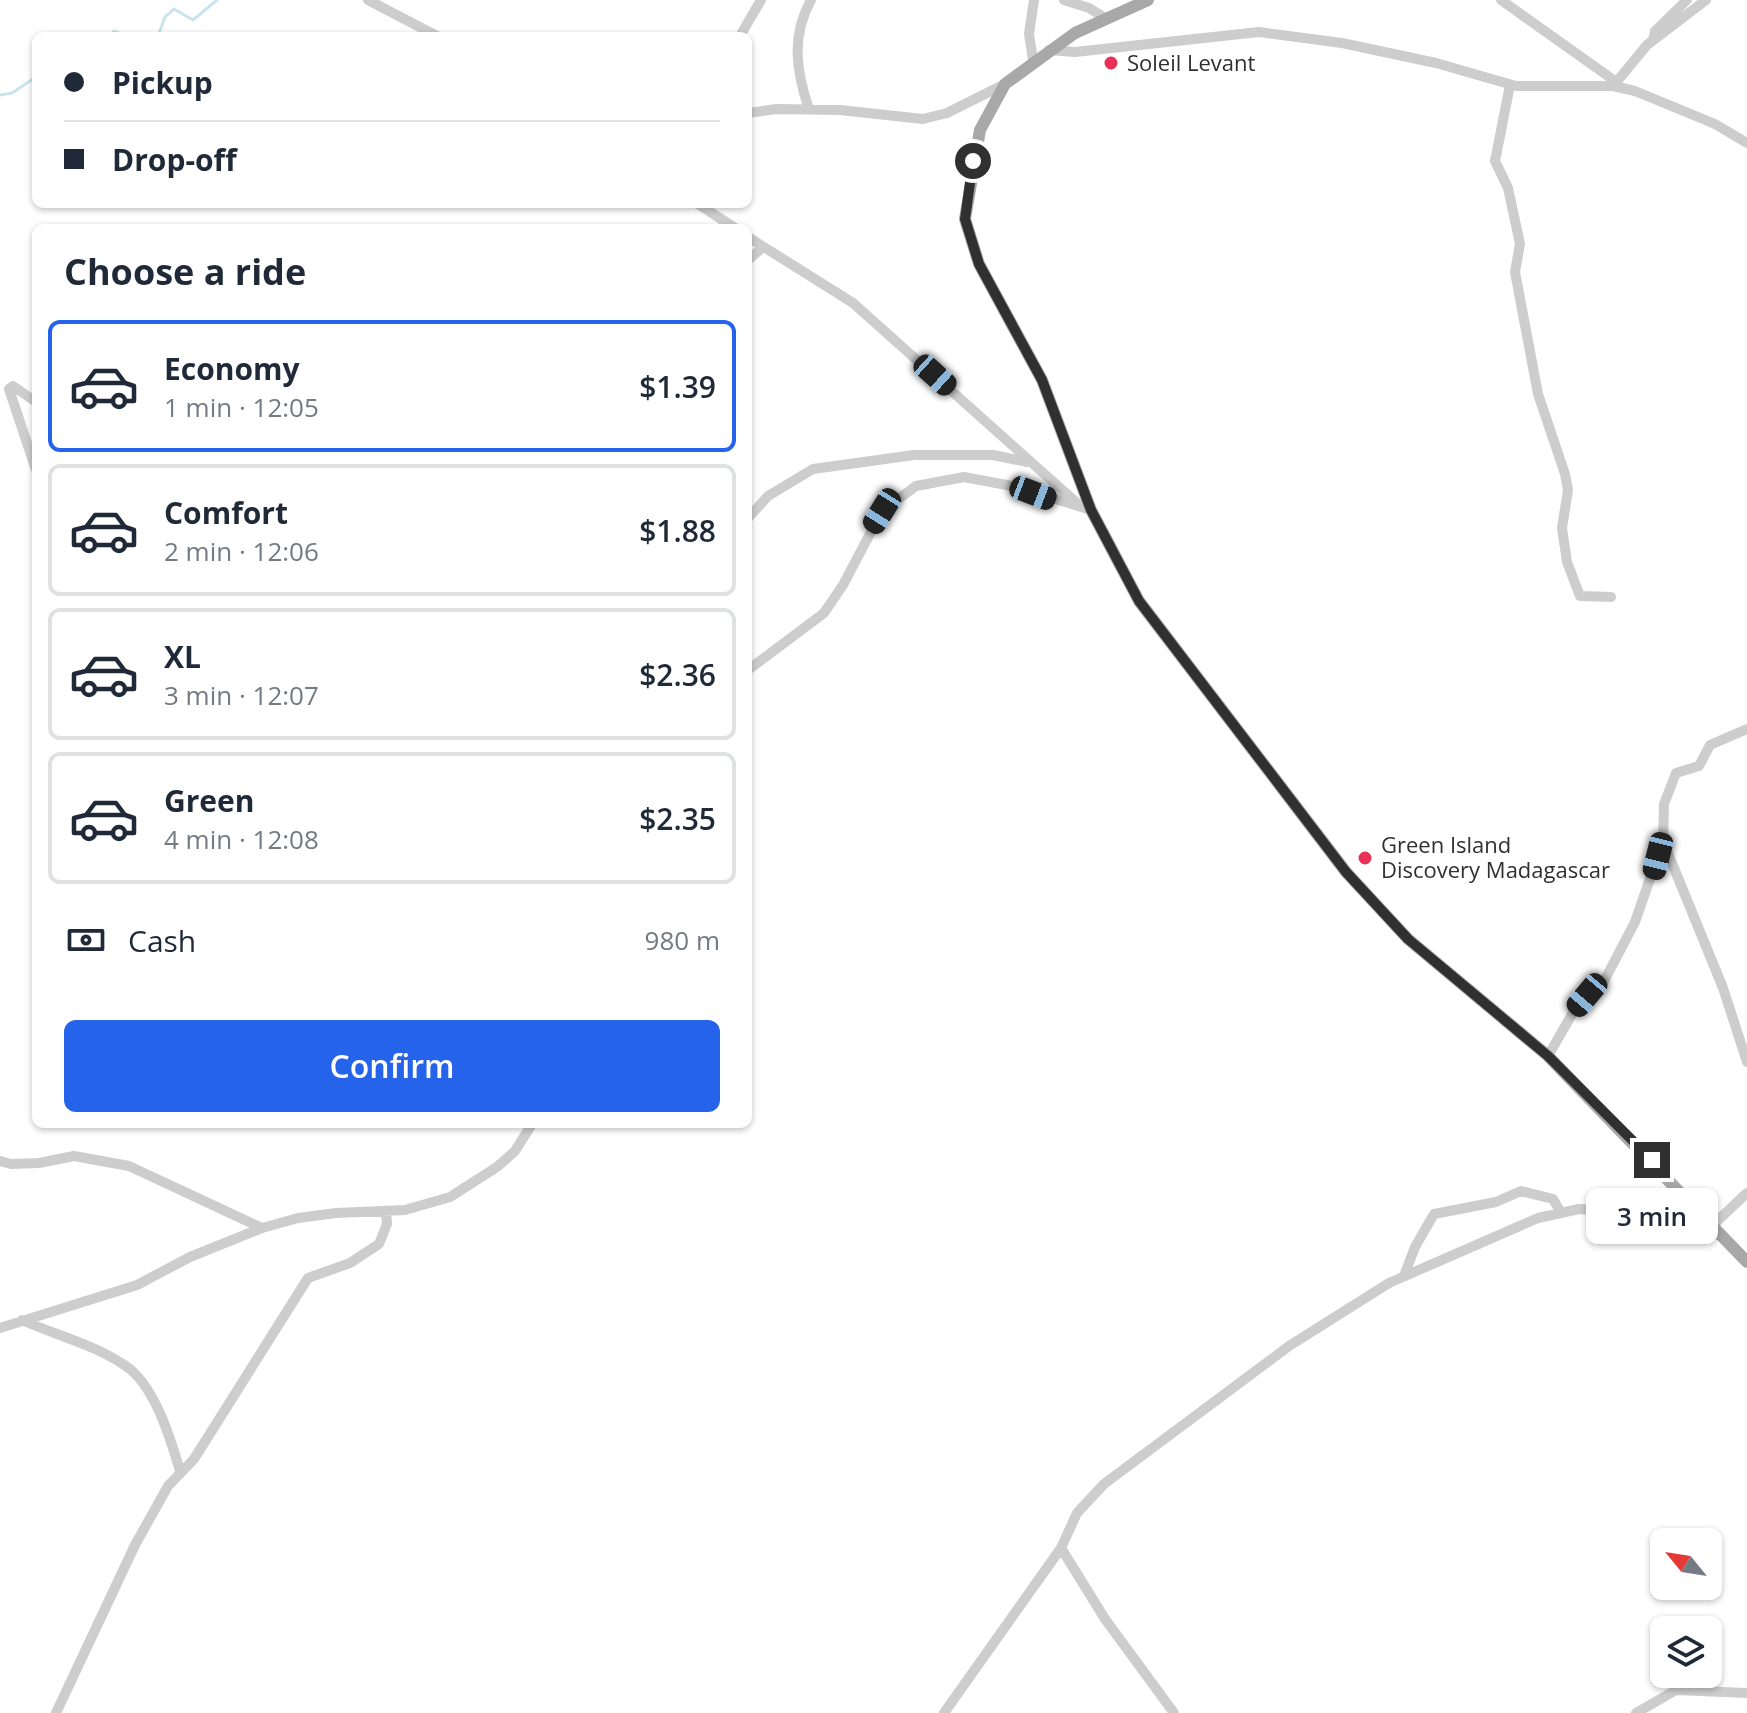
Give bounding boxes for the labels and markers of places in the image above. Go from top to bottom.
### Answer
place label: Soleil Levant [1127,47,1256,77]
marker: Soleil Levant [1102,54,1120,72]
place label: Green Island Discovery Madagascar [1381,829,1610,884]
marker: Green Island Discovery Madagascar [1356,849,1374,867]

